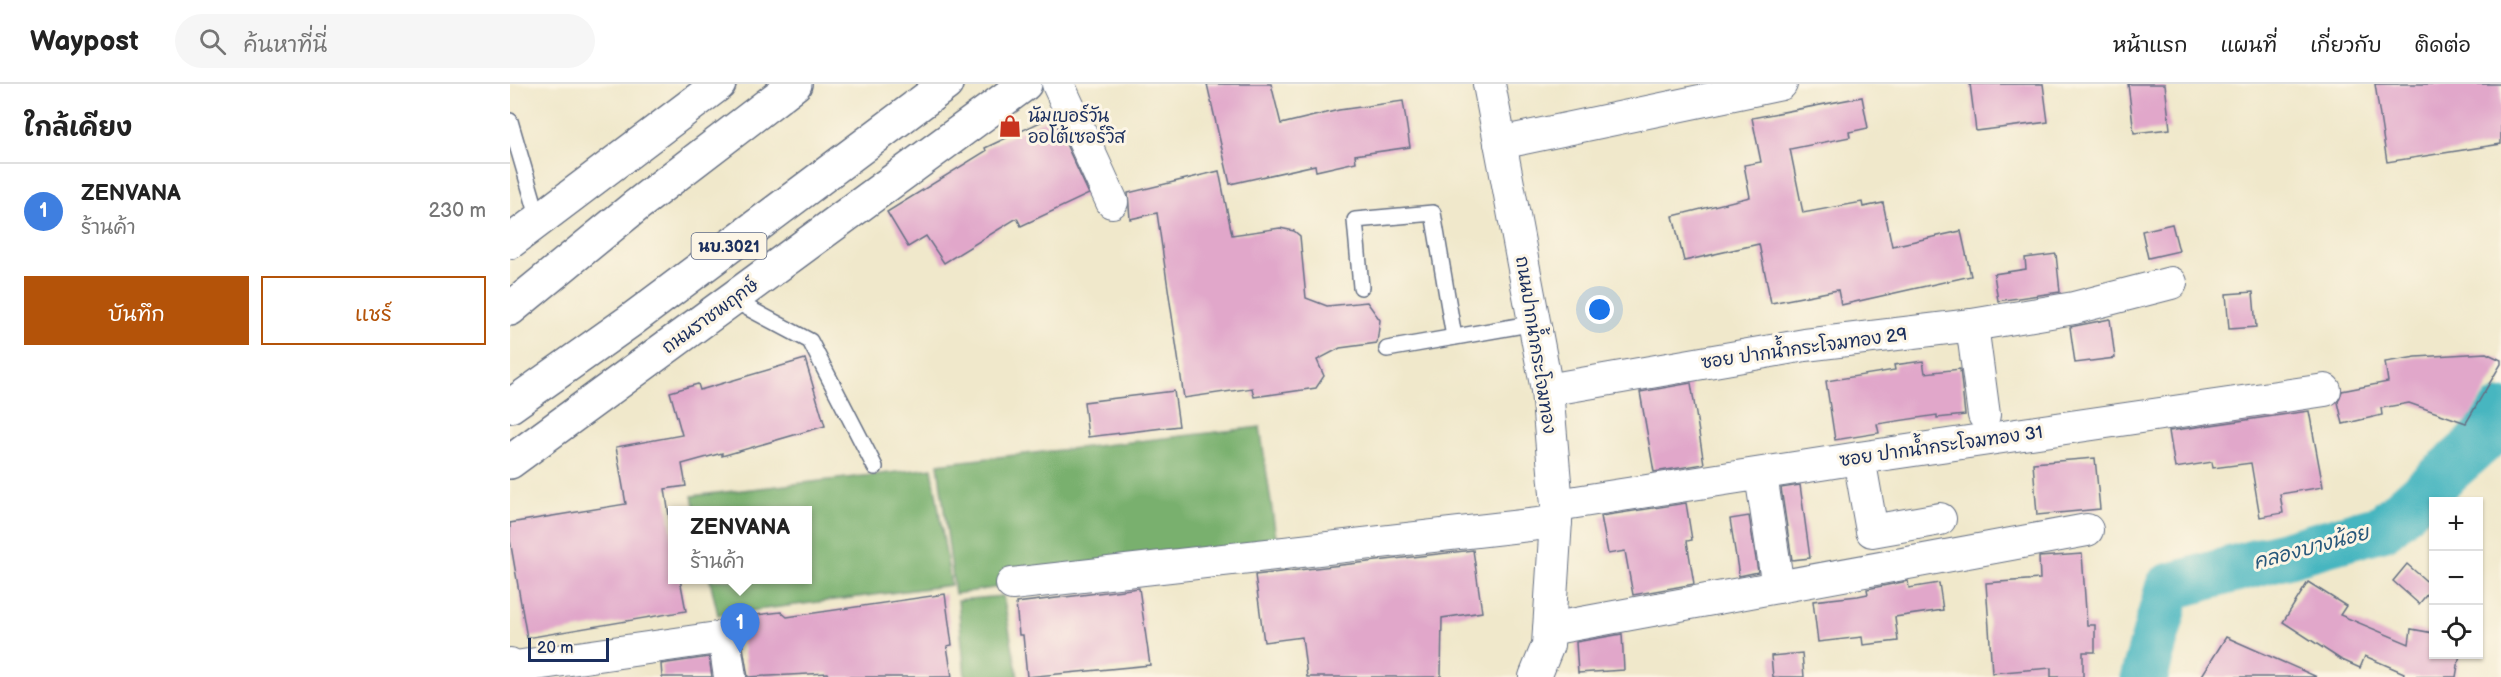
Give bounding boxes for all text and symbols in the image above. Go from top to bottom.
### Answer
search box [175,14,595,68]
text: Waypost [30,25,139,58]
icon: search [196,25,229,58]
text: ค้นหาที่นี่ [244,32,327,59]
text: หน้าแรก [2113,33,2188,58]
text: แผนที่ [2221,33,2277,58]
text: เกี่ยวกับ [2310,33,2382,58]
text: ติดต่อ [2415,33,2471,58]
place label: นัมเบอร์วัน ออโต้เซอร์วิส [1028,103,1126,148]
text: ใกล้เคียง [24,113,132,144]
shop icon: นัมเบอร์วัน ออโต้เซอร์วิส [997,113,1023,139]
text: ZENVANA [81,180,181,207]
text: 1 [39,199,48,223]
text: 230 m [429,199,486,223]
text: ร้านค้า [81,216,136,240]
road number: นบ.3021 [692,233,766,259]
street label: ถนนปากน้ำกระโจมทอง [1511,254,1567,435]
street label: ถนนราชพฤกษ์ [656,272,763,359]
button: บันทึก [24,276,249,345]
button: แชร์ [261,276,486,345]
your location [1585,295,1614,324]
street label: ซอย ปากน้ำกระโจมทอง 29 [1699,317,1908,373]
street label: ซอย ปากน้ำกระโจมทอง 31 [1837,415,2044,471]
map controls [2429,497,2483,659]
button: + [2429,497,2483,551]
popup [668,506,812,584]
text: ZENVANA [690,514,790,541]
water label: คลองบางน้อย [2251,520,2374,575]
text: ร้านค้า [690,550,745,574]
button: − [2429,551,2483,605]
pin: 1 [720,604,760,653]
button: locate [2429,605,2483,659]
scale bar [528,635,609,662]
text: 20 m [537,639,573,658]

